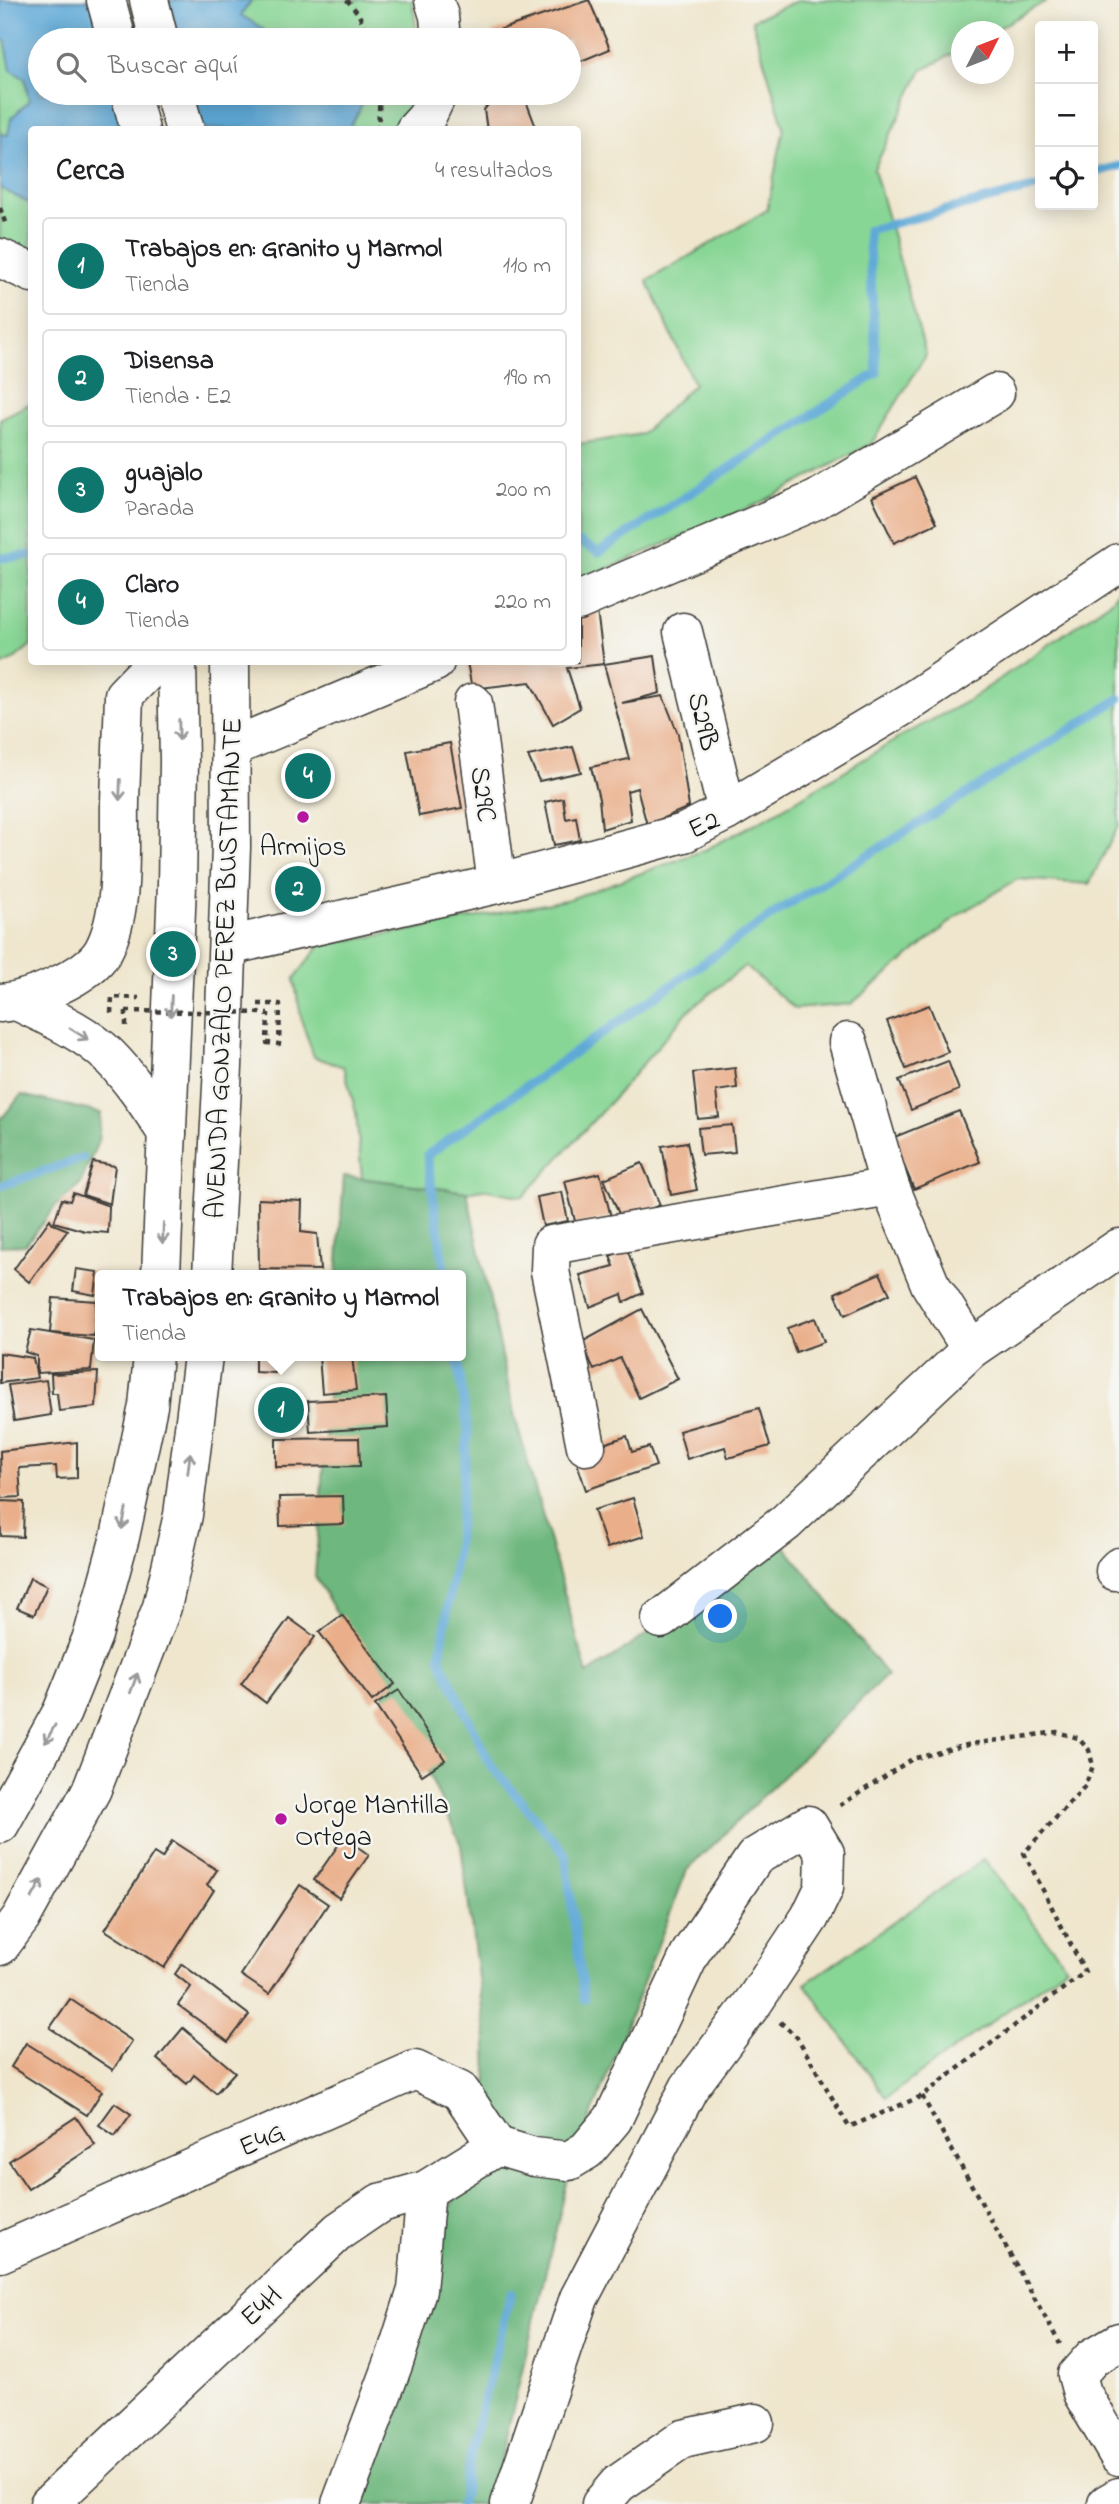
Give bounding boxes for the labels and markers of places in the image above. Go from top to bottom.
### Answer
pin: 4 [285,750,331,802]
marker: Armijos [295,809,311,825]
place label: Armijos [259,828,347,869]
pin: 2 [275,863,321,915]
pin: 3 [150,928,196,980]
pin: 1 [258,1384,304,1436]
place label: Jorge Mantilla Ortega [295,1786,449,1859]
marker: Jorge Mantilla Ortega [273,1811,289,1827]

